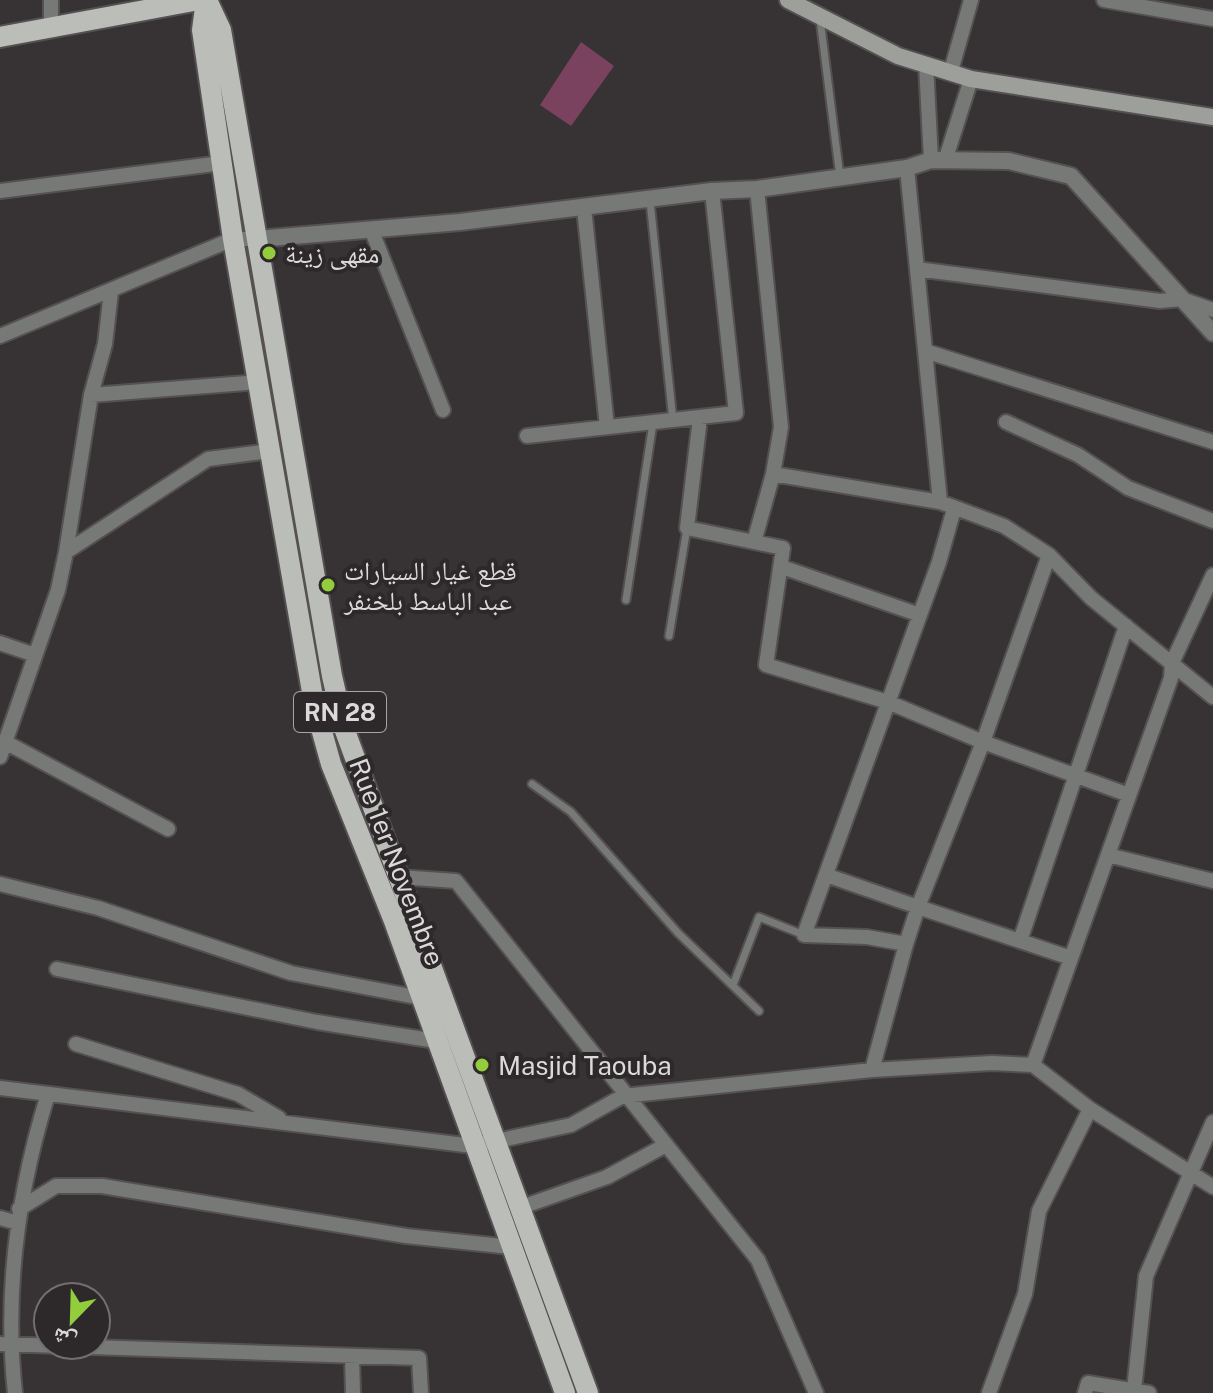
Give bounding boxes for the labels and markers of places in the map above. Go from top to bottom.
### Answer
place label: مقهى زينة [285,238,379,270]
marker: مقهى زينة [260,244,278,262]
place label: قطع غيار السيارات عبد الباسط بلخنفر [343,555,517,616]
marker: قطع غيار السيارات عبد الباسط بلخنفر [319,576,337,594]
place label: Masjid Taouba [498,1050,672,1081]
marker: Masjid Taouba [473,1056,491,1074]

